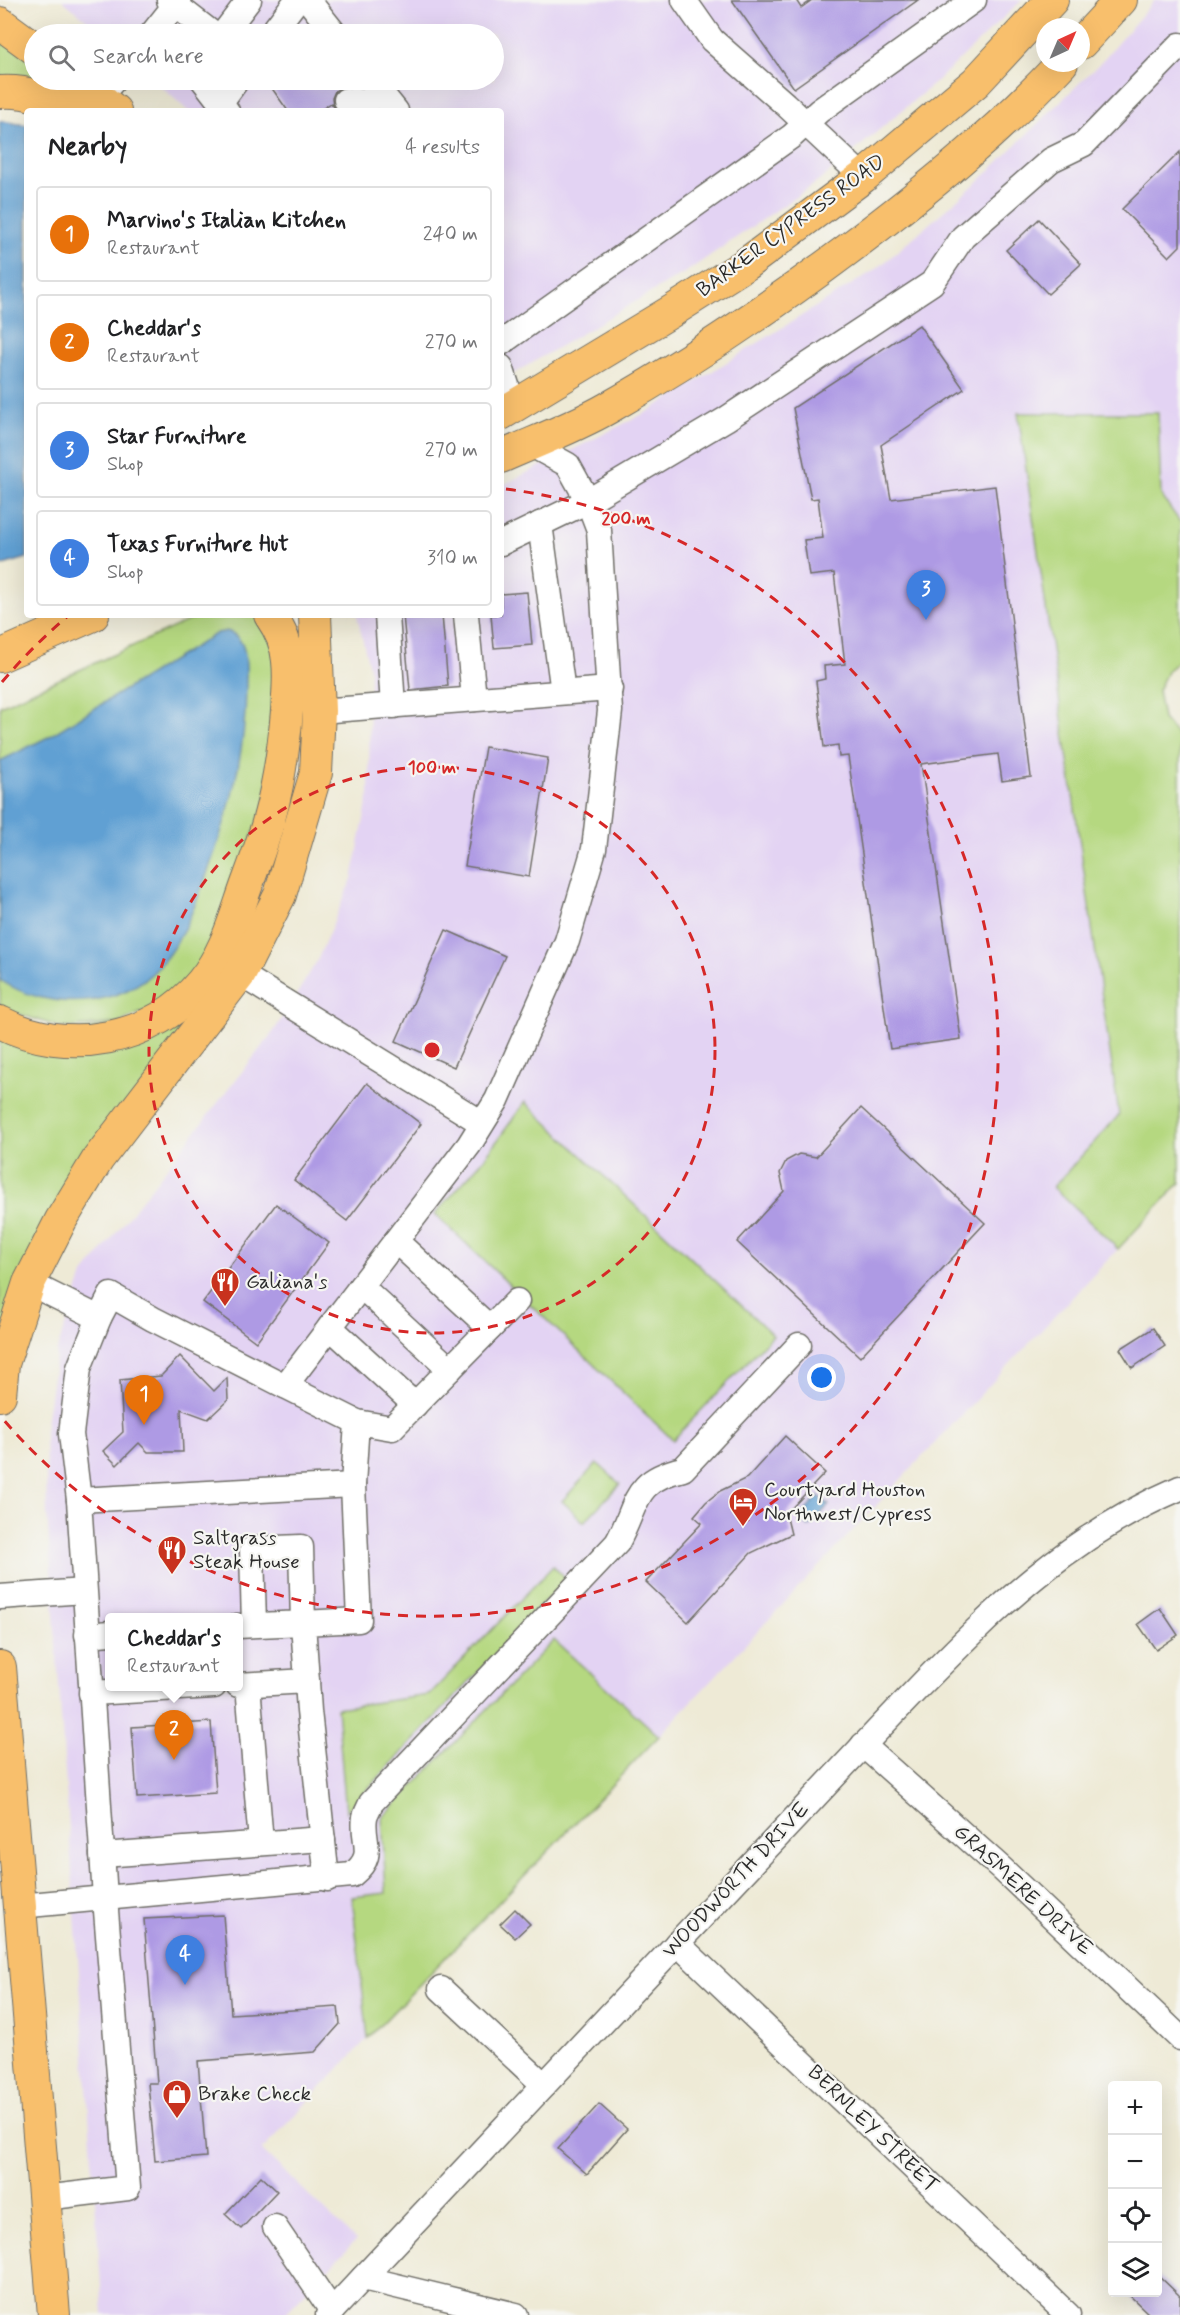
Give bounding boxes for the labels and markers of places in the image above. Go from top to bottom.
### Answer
pin: 3 [906,570,946,620]
centre of rings [422,1040,442,1060]
restaurant icon: Galiana's [209,1266,241,1308]
place label: Galiana's [246,1268,328,1296]
pin: 1 [124,1376,164,1425]
place label: Courtyard Houston Northwest/Cypress [764,1476,931,1528]
hotel icon: Courtyard Houston Northwest/Cypress [727,1486,759,1528]
place label: Saltgrass Steak House [193,1524,300,1576]
restaurant icon: Saltgrass Steak House [156,1534,188,1576]
pin: 2 [154,1710,194,1760]
pin: 4 [166,1936,204,1985]
shop icon: Brake Check [161,2078,193,2120]
place label: Brake Check [198,2080,311,2108]

